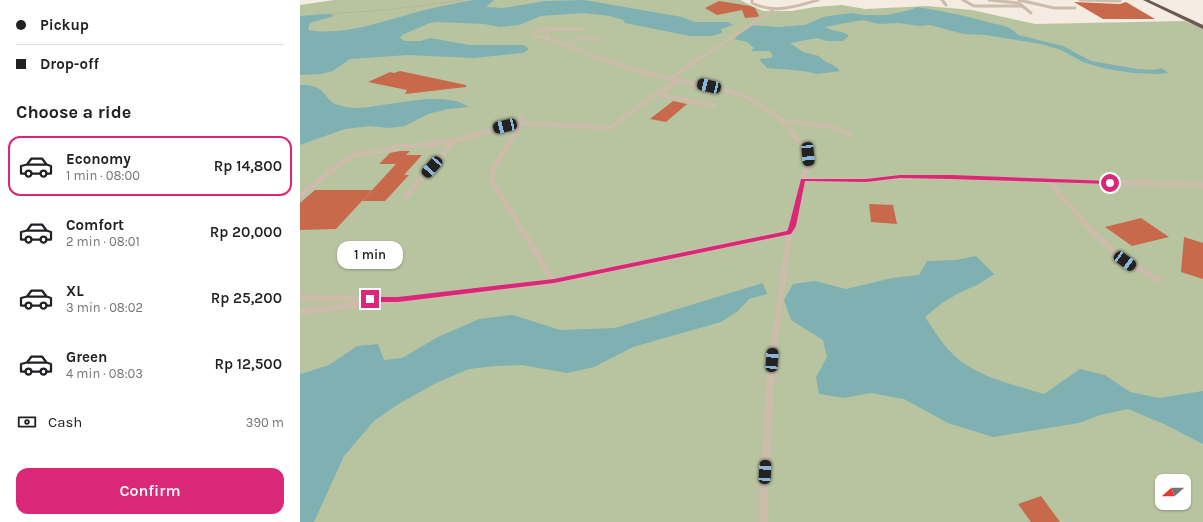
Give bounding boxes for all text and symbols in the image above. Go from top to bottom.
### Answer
text: Pickup [40,16,89,34]
text: Drop-off [40,55,99,73]
car [696,77,722,95]
text: Choose a ride [16,101,131,123]
car [492,117,518,135]
car [801,142,815,166]
icon: car [18,148,54,184]
text: Economy [66,150,131,168]
car [420,154,444,180]
text: Rp 14,800 [214,157,282,175]
text: 1 min · 08:00 [66,168,140,183]
route start [1101,174,1119,192]
icon: car [18,214,54,250]
text: Comfort [66,216,124,234]
text: Rp 20,000 [210,223,282,241]
text: 2 min · 08:01 [66,234,140,249]
callout: 1 min [337,241,403,269]
text: 1 min [354,247,386,262]
car [1112,249,1138,273]
icon: car [18,280,54,316]
text: XL [66,282,84,300]
text: Rp 25,200 [211,289,282,307]
route end [361,290,379,308]
text: 3 min · 08:02 [66,300,143,315]
icon: car [18,346,54,382]
text: Green [66,348,107,366]
car [765,348,779,372]
text: Rp 12,500 [215,355,282,373]
text: 4 min · 08:03 [66,366,143,381]
icon: cash [16,411,38,433]
text: Cash [48,413,82,431]
text: 390 m [246,415,284,430]
car [758,460,772,484]
button: Confirm [16,468,284,514]
north arrow [1155,474,1191,510]
map controls [1155,474,1191,510]

